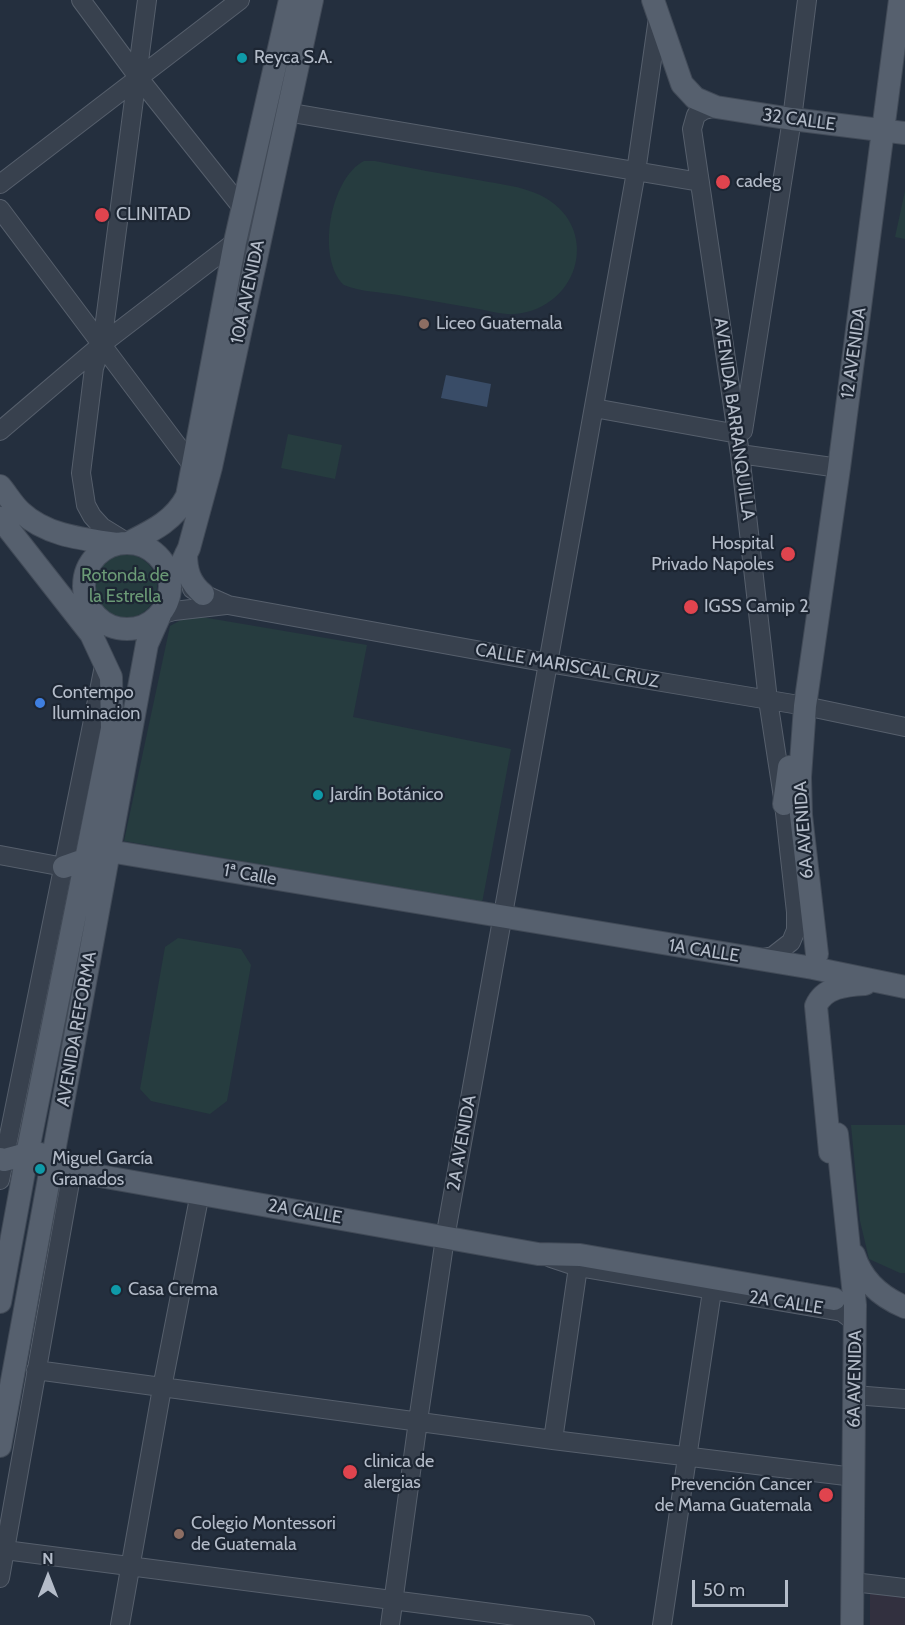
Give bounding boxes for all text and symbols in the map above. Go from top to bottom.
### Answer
place label: Reyca S.A. [254,47,332,69]
marker: Reyca S.A. [235,51,249,65]
street label: 32 CALLE [761,104,837,136]
place label: cadeg [736,171,781,193]
marker: cadeg [714,173,732,191]
place label: CLINITAD [116,204,191,226]
marker: CLINITAD [93,206,111,224]
street label: 10A AVENIDA [226,238,270,346]
street label: 12 AVENIDA [837,306,871,400]
place label: Liceo Guatemala [436,313,562,335]
street label: AVENIDA BARRANQUILLA [709,316,759,522]
marker: Liceo Guatemala [417,317,431,331]
place label: Hospital Privado Napoles [651,533,774,576]
marker: Hospital Privado Napoles [779,545,797,563]
park label: Rotonda de la Estrella [81,565,169,608]
place label: IGSS Camip 2 [704,596,809,618]
marker: IGSS Camip 2 [682,598,700,616]
street label: CALLE MARISCAL CRUZ [474,639,660,693]
place label: Contempo Iluminacion [52,682,140,724]
marker: Contempo Iluminacion [33,696,47,710]
street label: 6A AVENIDA [790,780,818,880]
place label: Jardín Botánico [330,784,443,806]
marker: Jardín Botánico [311,788,325,802]
street label: 1ª Calle [222,860,278,890]
street label: 1A CALLE [667,935,741,967]
street label: AVENIDA REFORMA [53,950,101,1108]
street label: 2A AVENIDA [443,1093,481,1193]
place label: Miguel García Granados [52,1148,153,1190]
marker: Miguel García Granados [33,1162,47,1176]
street label: 2A CALLE [266,1195,344,1229]
place label: Casa Crema [128,1279,218,1301]
marker: Casa Crema [109,1283,123,1297]
street label: 2A CALLE [747,1286,825,1320]
street label: 6A AVENIDA [843,1330,867,1428]
place label: clinica de alergias [364,1451,434,1494]
marker: clinica de alergias [341,1463,359,1481]
place label: Prevención Cancer de Mama Guatemala [655,1474,812,1516]
marker: Prevención Cancer de Mama Guatemala [817,1486,835,1504]
place label: Colegio Montessori de Guatemala [191,1513,336,1556]
marker: Colegio Montessori de Guatemala [172,1527,186,1541]
north arrow [18,1547,78,1607]
text: N [42,1549,54,1568]
scale bar [695,1568,791,1606]
text: 50 m [703,1579,745,1601]

